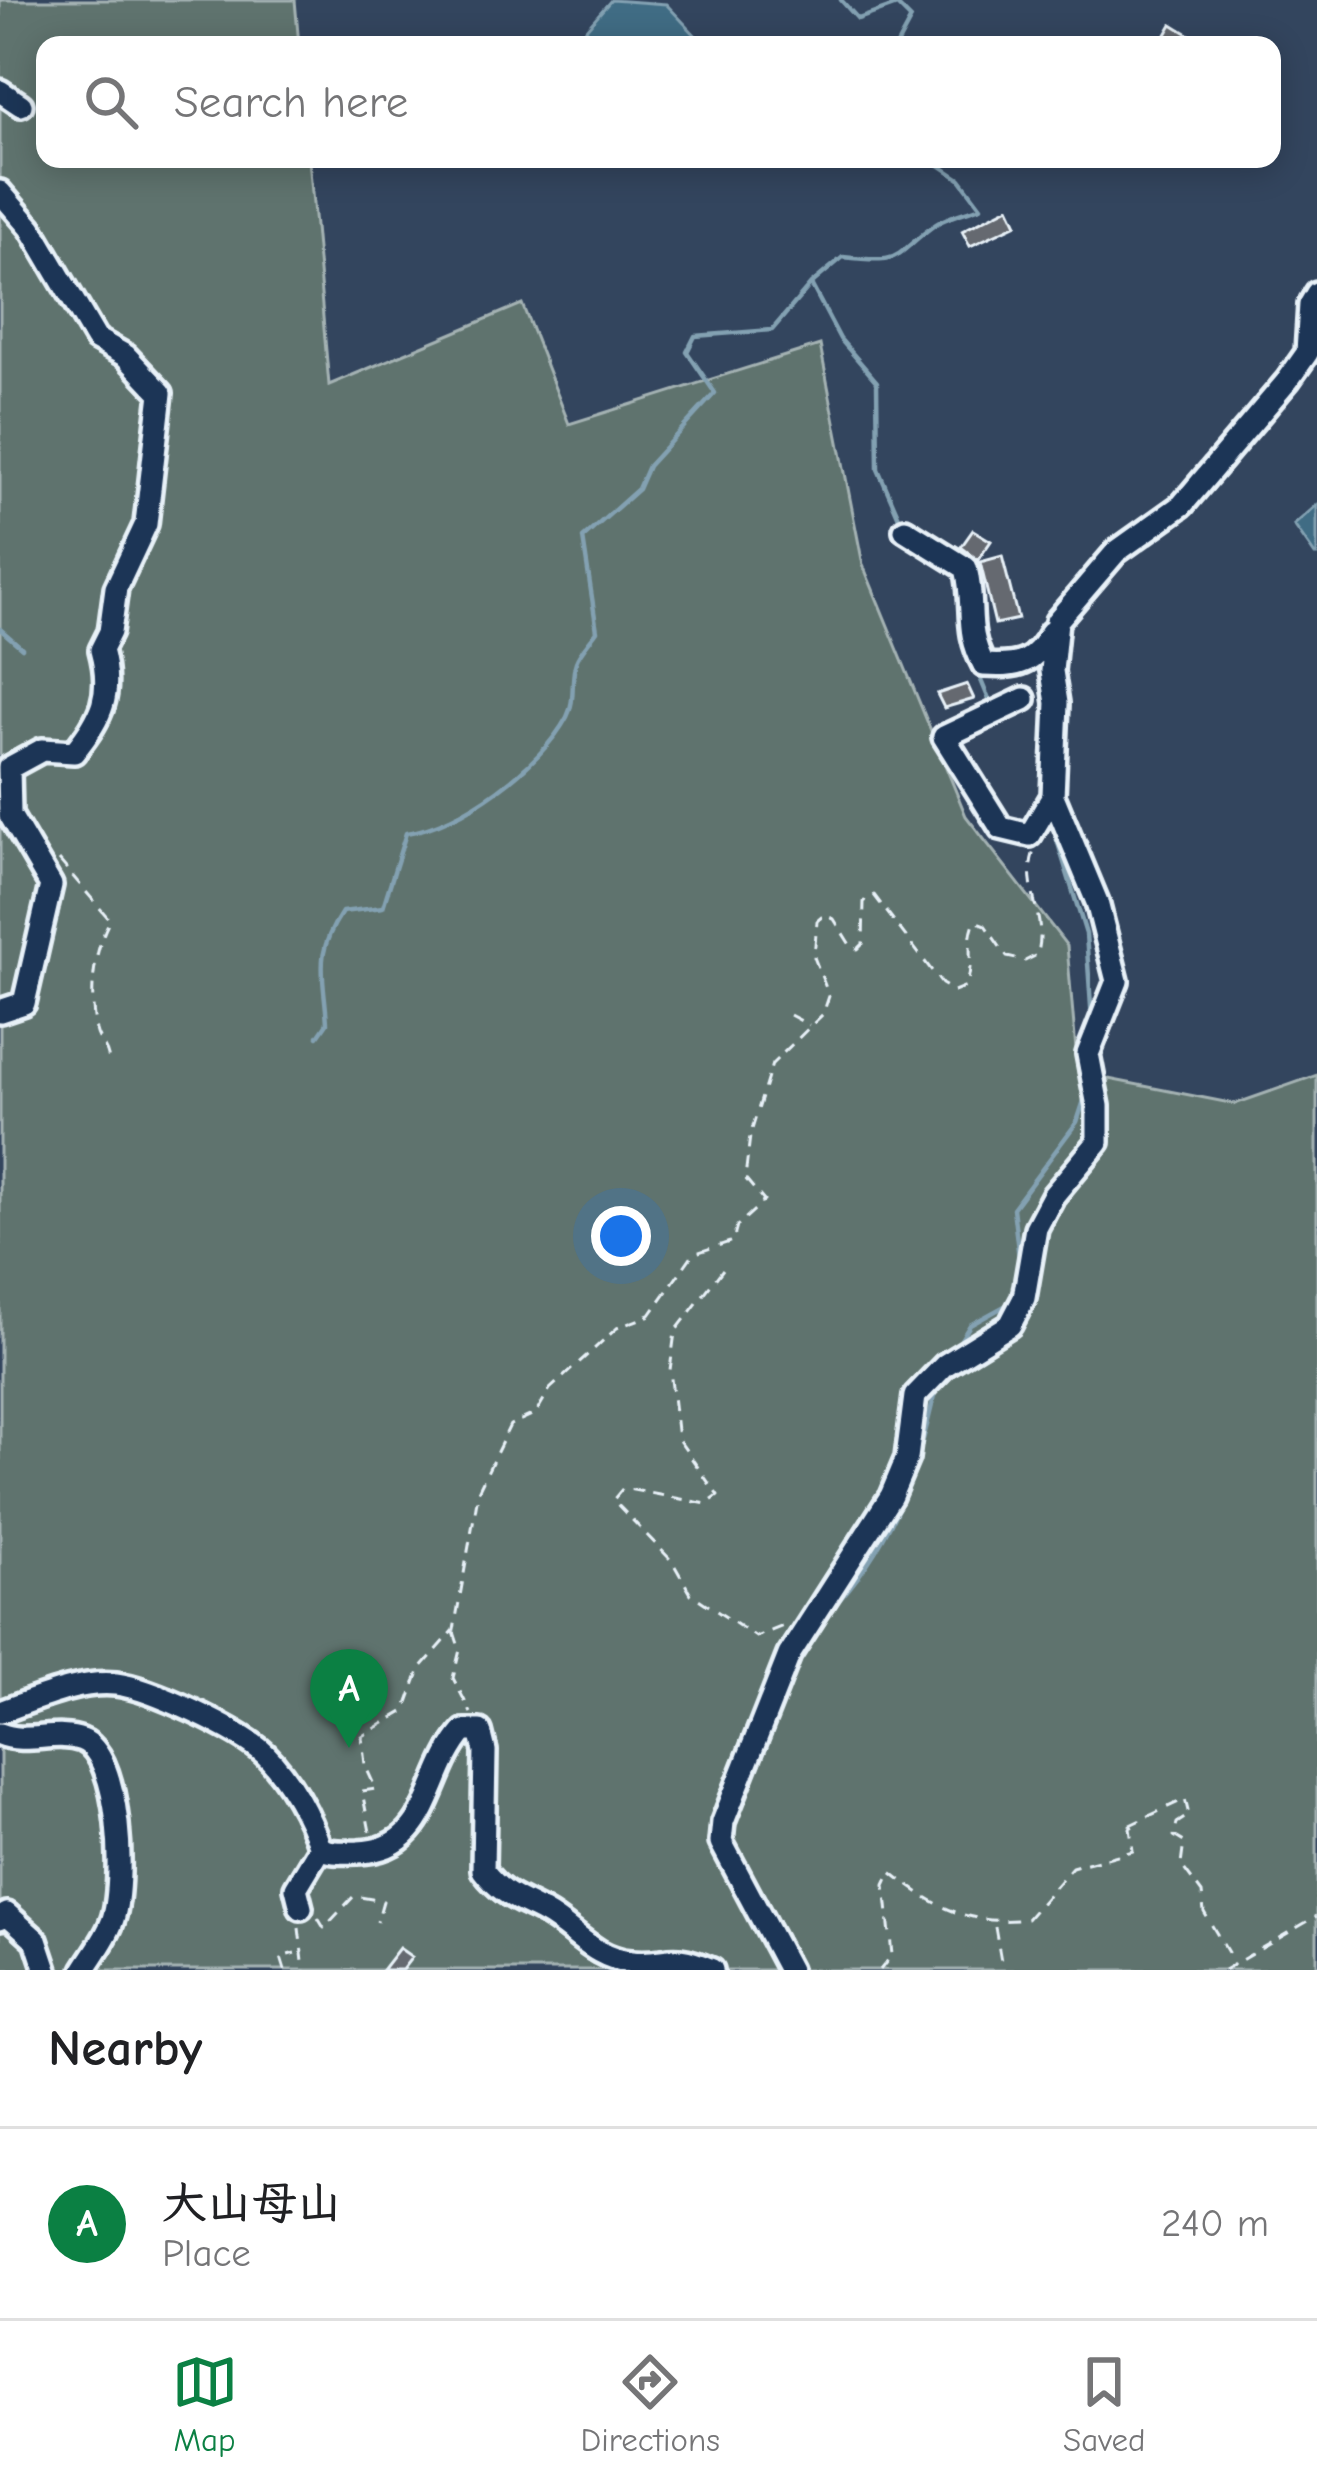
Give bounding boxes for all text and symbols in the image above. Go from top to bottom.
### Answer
search box [36,36,1281,168]
icon: search [78,69,144,135]
text: Search here [174,76,408,128]
your location [591,1206,651,1266]
pin: A [310,1649,388,1748]
text: Nearby [48,2019,202,2078]
text: 大山母山 [162,2177,342,2229]
text: A [76,2201,98,2246]
text: 240 m [1161,2201,1269,2246]
text: Place [162,2231,251,2276]
tab: Map [172,2349,238,2459]
tab: Directions [581,2349,720,2459]
tab: Saved [1063,2349,1145,2459]

